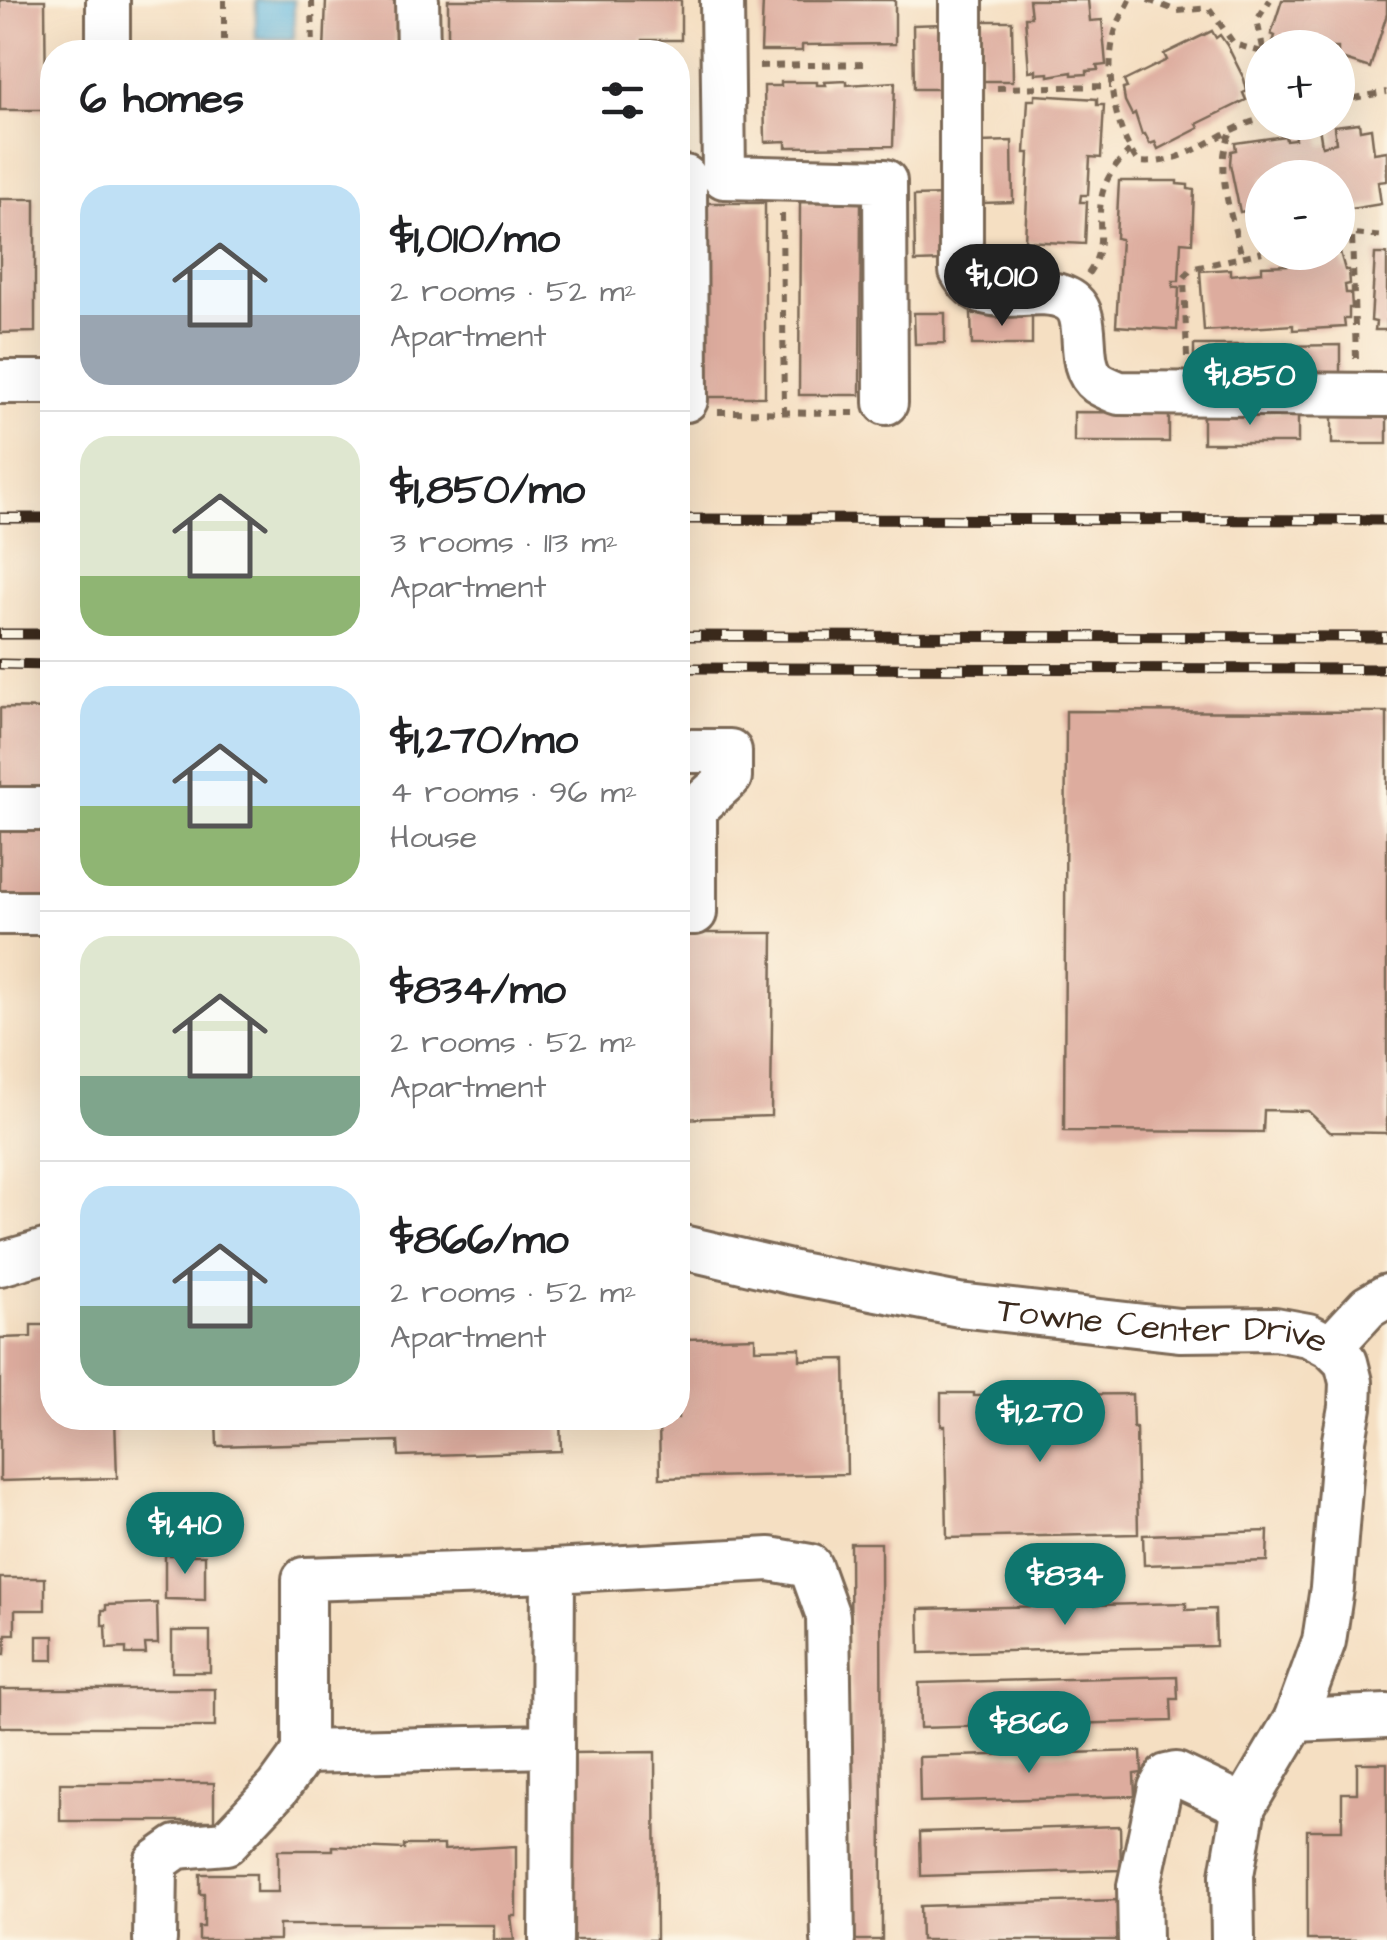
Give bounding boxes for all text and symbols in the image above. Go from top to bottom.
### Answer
map controls [1245,30,1355,270]
button: + [1245,30,1355,140]
text: 6 homes [80,71,244,129]
icon: filters [595,73,650,128]
button: − [1245,160,1355,270]
text: $1,010/mo [390,211,560,269]
icon: home [160,225,280,345]
pin: $1,010 [921,244,1083,329]
text: $1,010 [966,254,1038,299]
text: 2 rooms · 52 m² [390,269,637,314]
text: Apartment [390,314,546,359]
pin: $1,850 [1169,343,1331,428]
text: $1,850 [1204,353,1296,398]
text: $1,850/mo [390,462,585,520]
icon: home [160,476,280,596]
text: 3 rooms · 113 m² [390,520,618,565]
text: Apartment [390,565,546,610]
text: $1,270/mo [390,712,578,770]
icon: home [160,726,280,846]
text: 4 rooms · 96 m² [390,770,637,815]
text: House [390,815,477,860]
text: $834/mo [390,962,566,1020]
icon: home [160,976,280,1096]
text: 2 rooms · 52 m² [390,1020,637,1065]
text: Apartment [390,1065,546,1110]
text: $866/mo [390,1212,569,1270]
icon: home [160,1226,280,1346]
text: 2 rooms · 52 m² [390,1270,637,1315]
street label: Towne Center Drive [995,1285,1337,1366]
text: Apartment [390,1315,546,1360]
pin: $1,270 [959,1380,1121,1465]
text: $1,270 [997,1390,1083,1435]
pin: $1,410 [104,1492,266,1577]
text: $1,410 [148,1502,222,1547]
pin: $834 [1006,1543,1124,1628]
text: $834 [1027,1553,1103,1598]
pin: $866 [970,1691,1088,1776]
text: $866 [990,1701,1068,1746]

